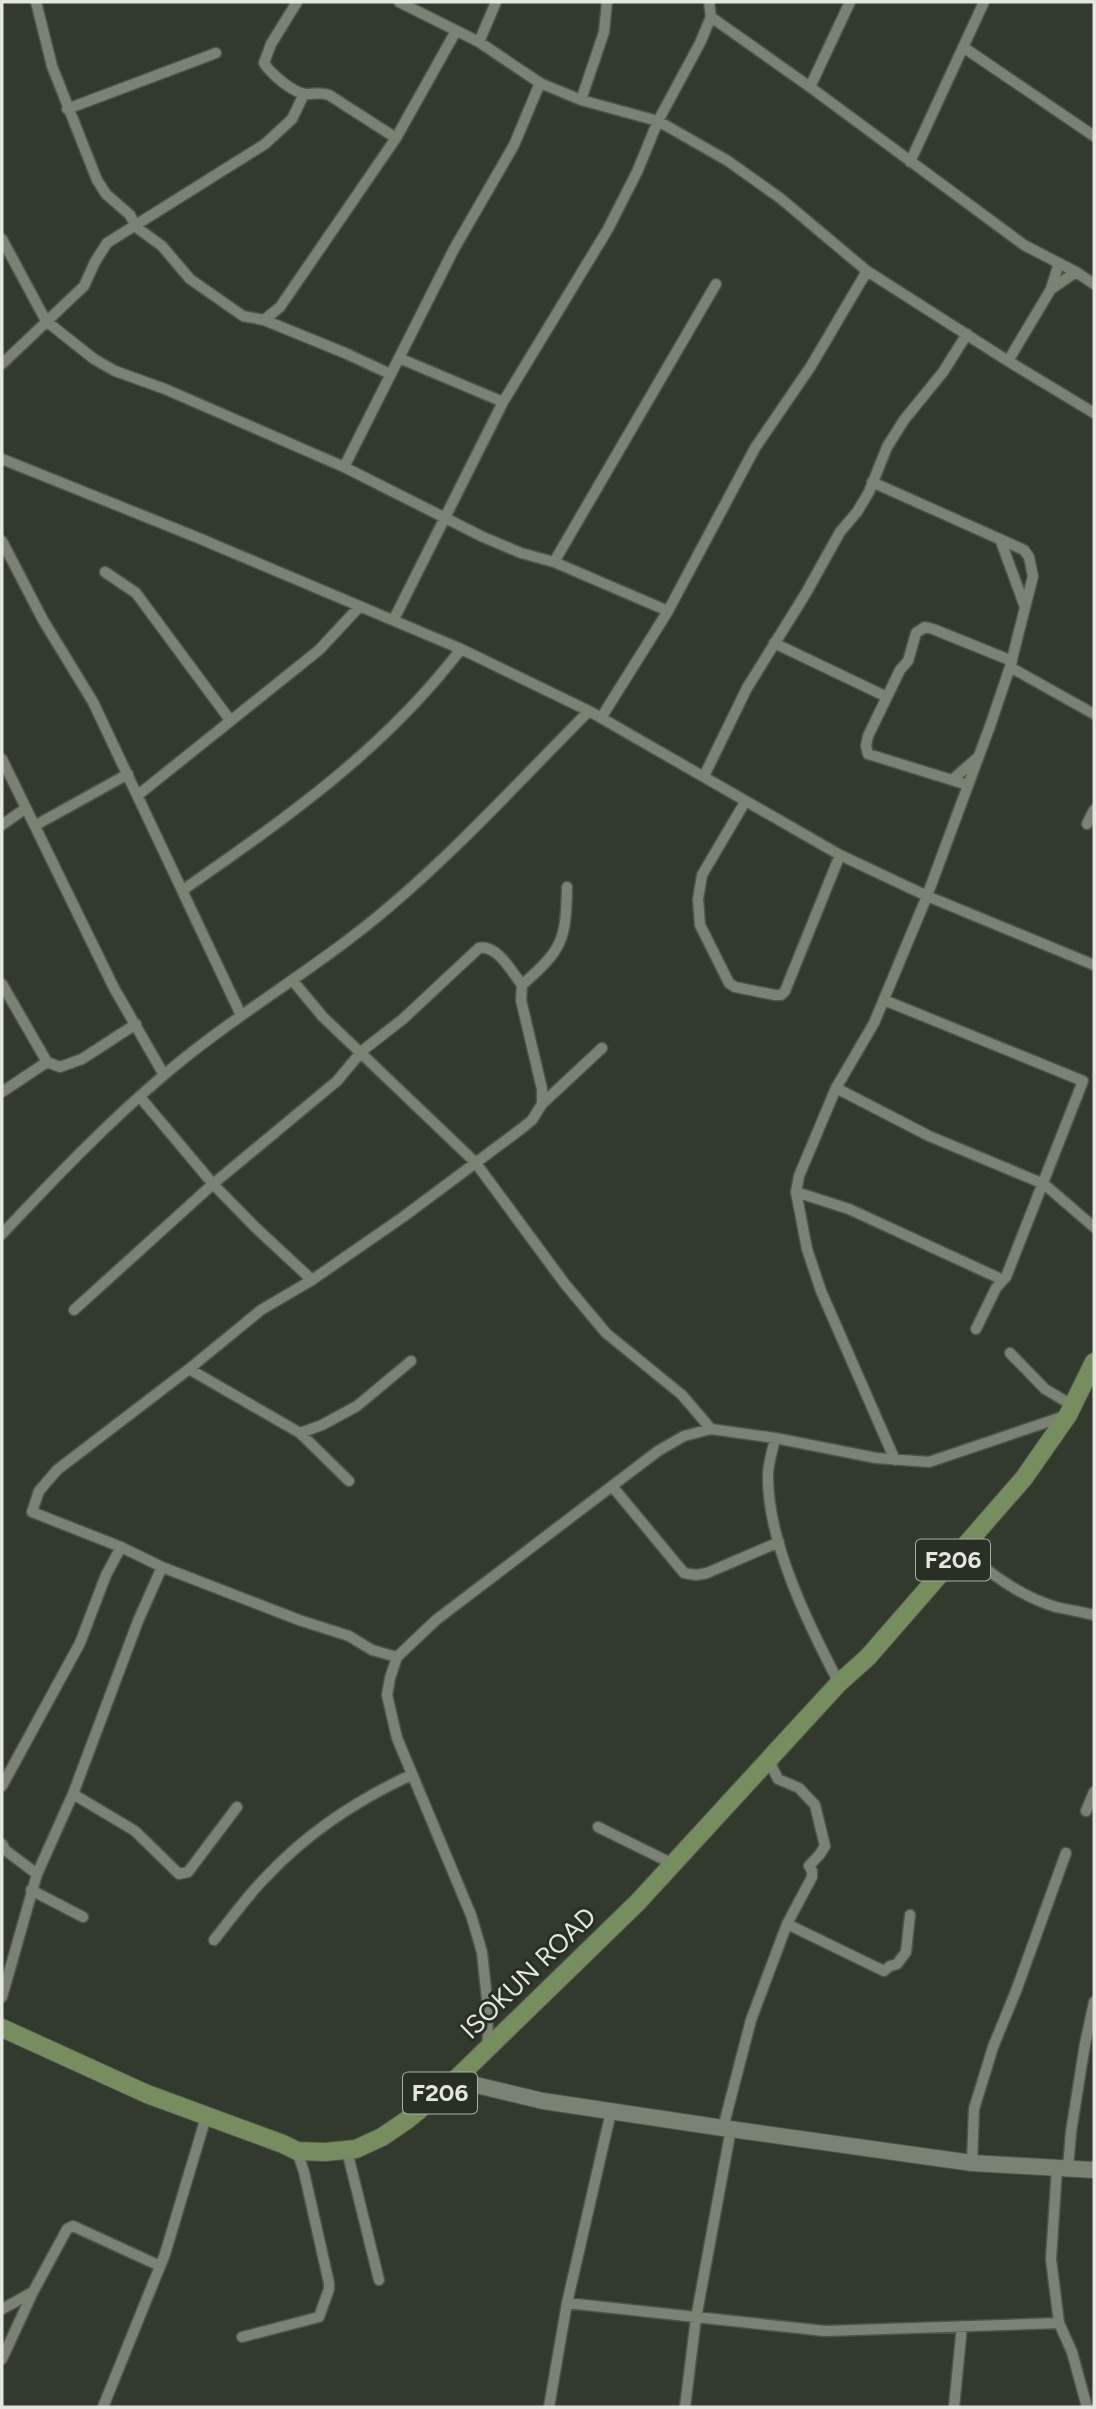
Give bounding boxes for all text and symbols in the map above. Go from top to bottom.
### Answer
road number: F206 [916,1540,990,1580]
street label: ISOKUN ROAD [454,1900,602,2046]
road number: F206 [403,2072,477,2114]

